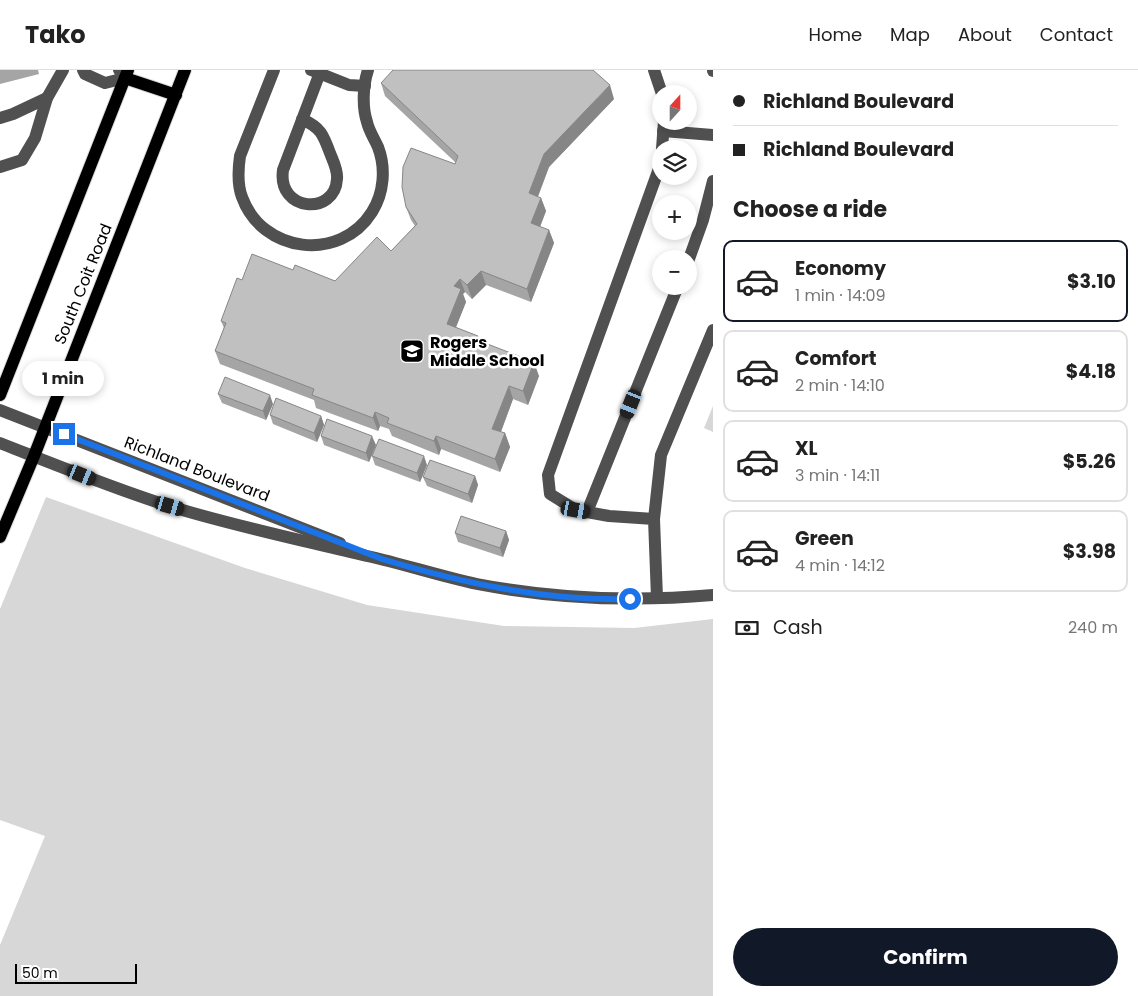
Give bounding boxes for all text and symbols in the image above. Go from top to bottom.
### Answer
text: Tako [25,18,86,51]
text: Home [808,22,862,47]
text: Map [890,22,930,47]
text: About [958,22,1012,47]
text: Contact [1040,22,1113,47]
north arrow [652,85,698,130]
map controls [652,85,697,295]
text: Richland Boulevard [763,88,954,115]
text: Richland Boulevard [763,136,954,163]
button: layers [652,140,697,185]
text: Choose a ride [733,194,887,225]
button: + [652,195,697,240]
street label: South Coit Road [48,220,118,348]
button: − [652,250,697,295]
text: Economy [795,255,886,282]
icon: car [735,259,780,304]
text: $3.10 [1067,268,1116,295]
text: 1 min · 14:09 [795,284,886,307]
place label: Rogers Middle School [430,331,545,372]
school or university icon: Rogers Middle School [399,338,425,364]
text: Comfort [795,345,877,372]
icon: car [735,349,780,394]
text: $4.18 [1066,358,1116,385]
callout: 1 min [23,362,105,396]
text: 1 min [42,367,84,390]
text: 2 min · 14:10 [795,374,885,397]
car [618,387,643,421]
route end [53,423,75,445]
street label: Richland Boulevard [121,431,273,507]
text: XL [795,435,818,462]
icon: car [735,439,780,484]
text: $5.26 [1063,448,1116,475]
car [65,462,98,488]
text: 3 min · 14:11 [795,464,880,487]
car [153,495,186,517]
car [559,500,592,520]
text: Green [795,525,854,552]
icon: car [735,529,780,574]
text: $3.98 [1063,538,1116,565]
text: 4 min · 14:12 [795,554,885,577]
route start [619,588,641,610]
icon: cash [733,614,761,642]
text: Cash [773,614,823,641]
text: 240 m [1068,616,1118,639]
button: Confirm [733,928,1118,986]
scale bar [15,961,138,984]
text: 50 m [22,963,58,983]

